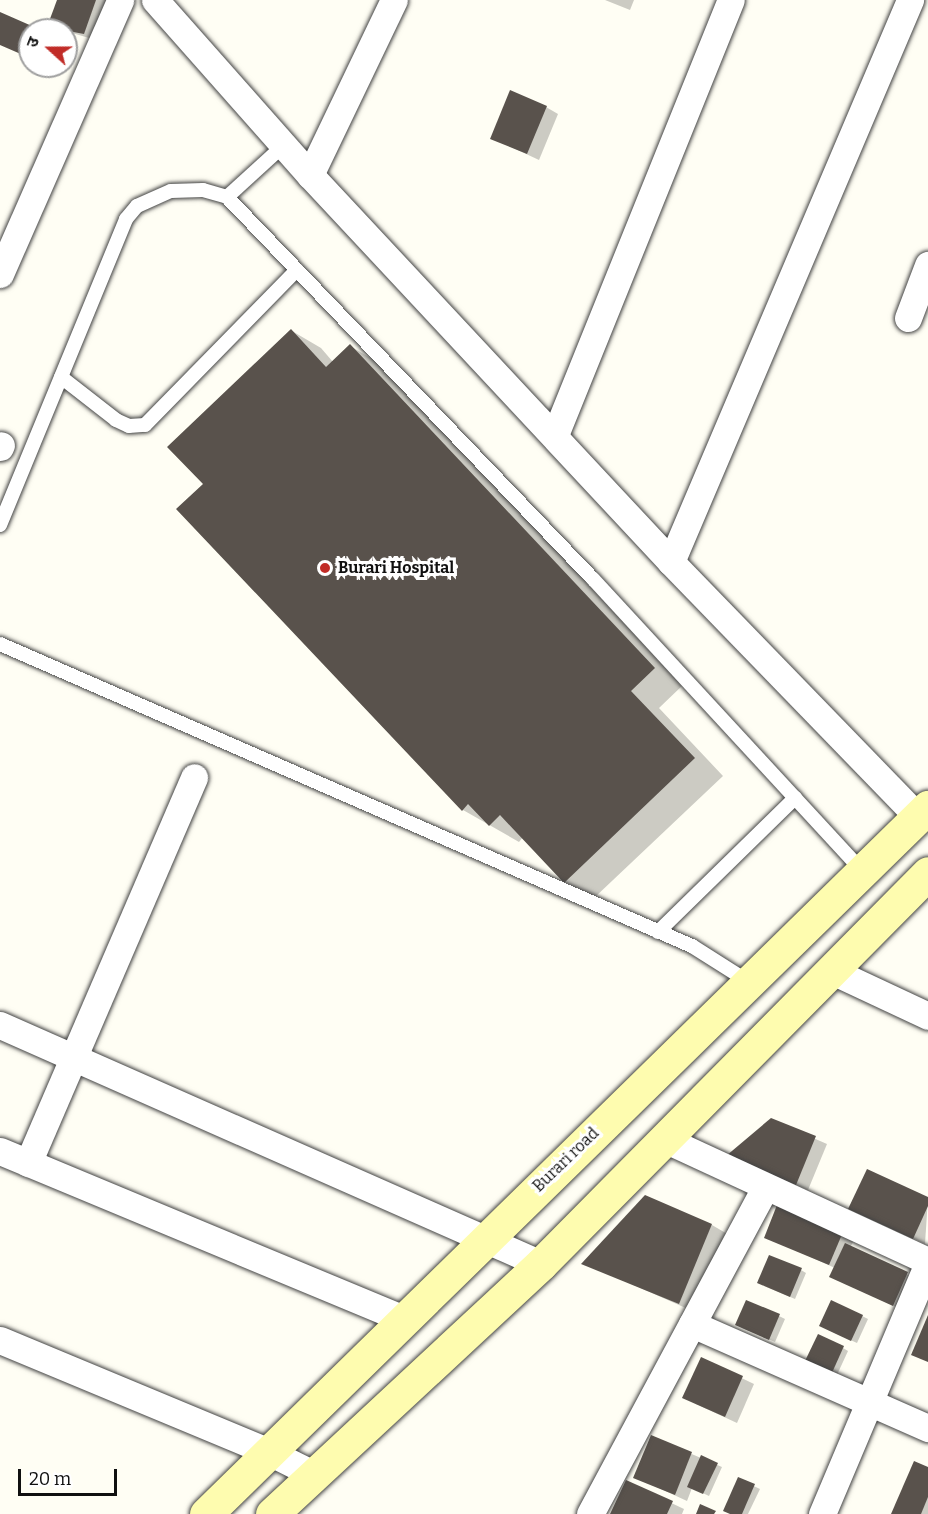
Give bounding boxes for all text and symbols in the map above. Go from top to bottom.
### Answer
north arrow [18,18,78,78]
text: उ [22,34,43,50]
place label: Burari Hospital [338,558,454,578]
marker: Burari Hospital [316,559,334,577]
street label: Burari road [529,1124,603,1196]
scale bar [21,1457,120,1495]
text: 20 m [29,1468,71,1490]

